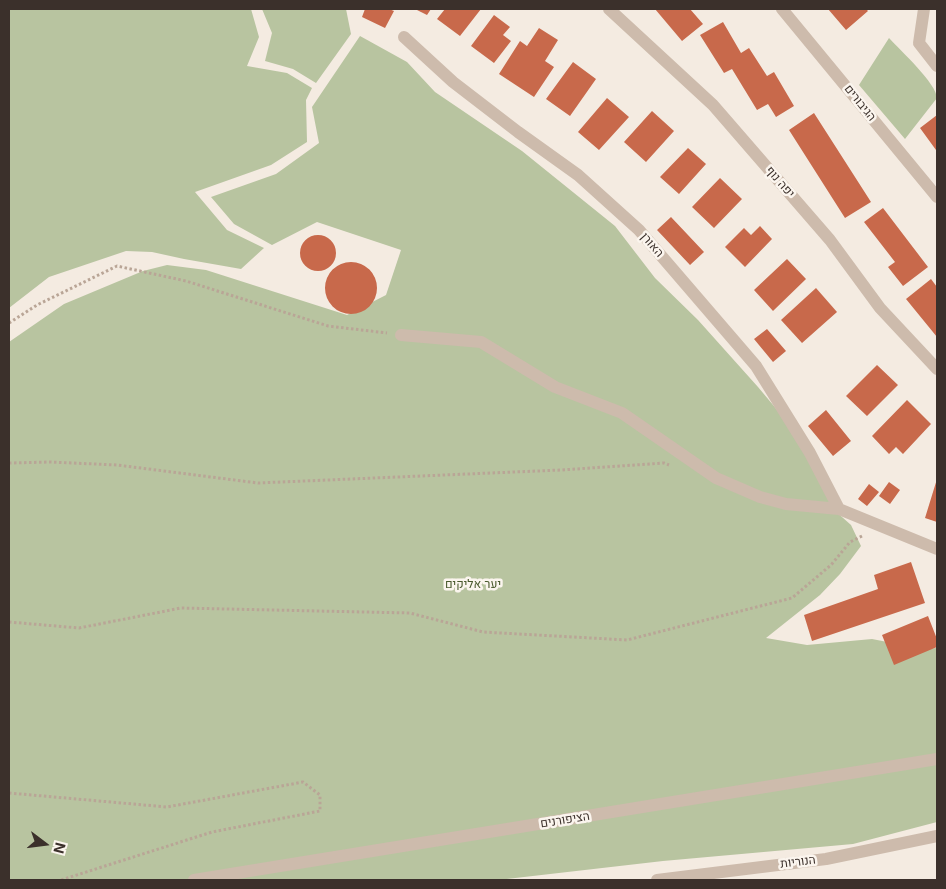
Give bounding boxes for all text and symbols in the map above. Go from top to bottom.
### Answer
street label: הגיבורים [841,82,879,124]
street label: יפה נוף [763,163,797,201]
street label: האורן [638,230,666,260]
park label: יער אליקים [445,577,501,591]
street label: הציפורנים [539,809,591,831]
north arrow [20,819,70,869]
text: N [50,841,70,855]
street label: הנוריות [780,853,816,871]

